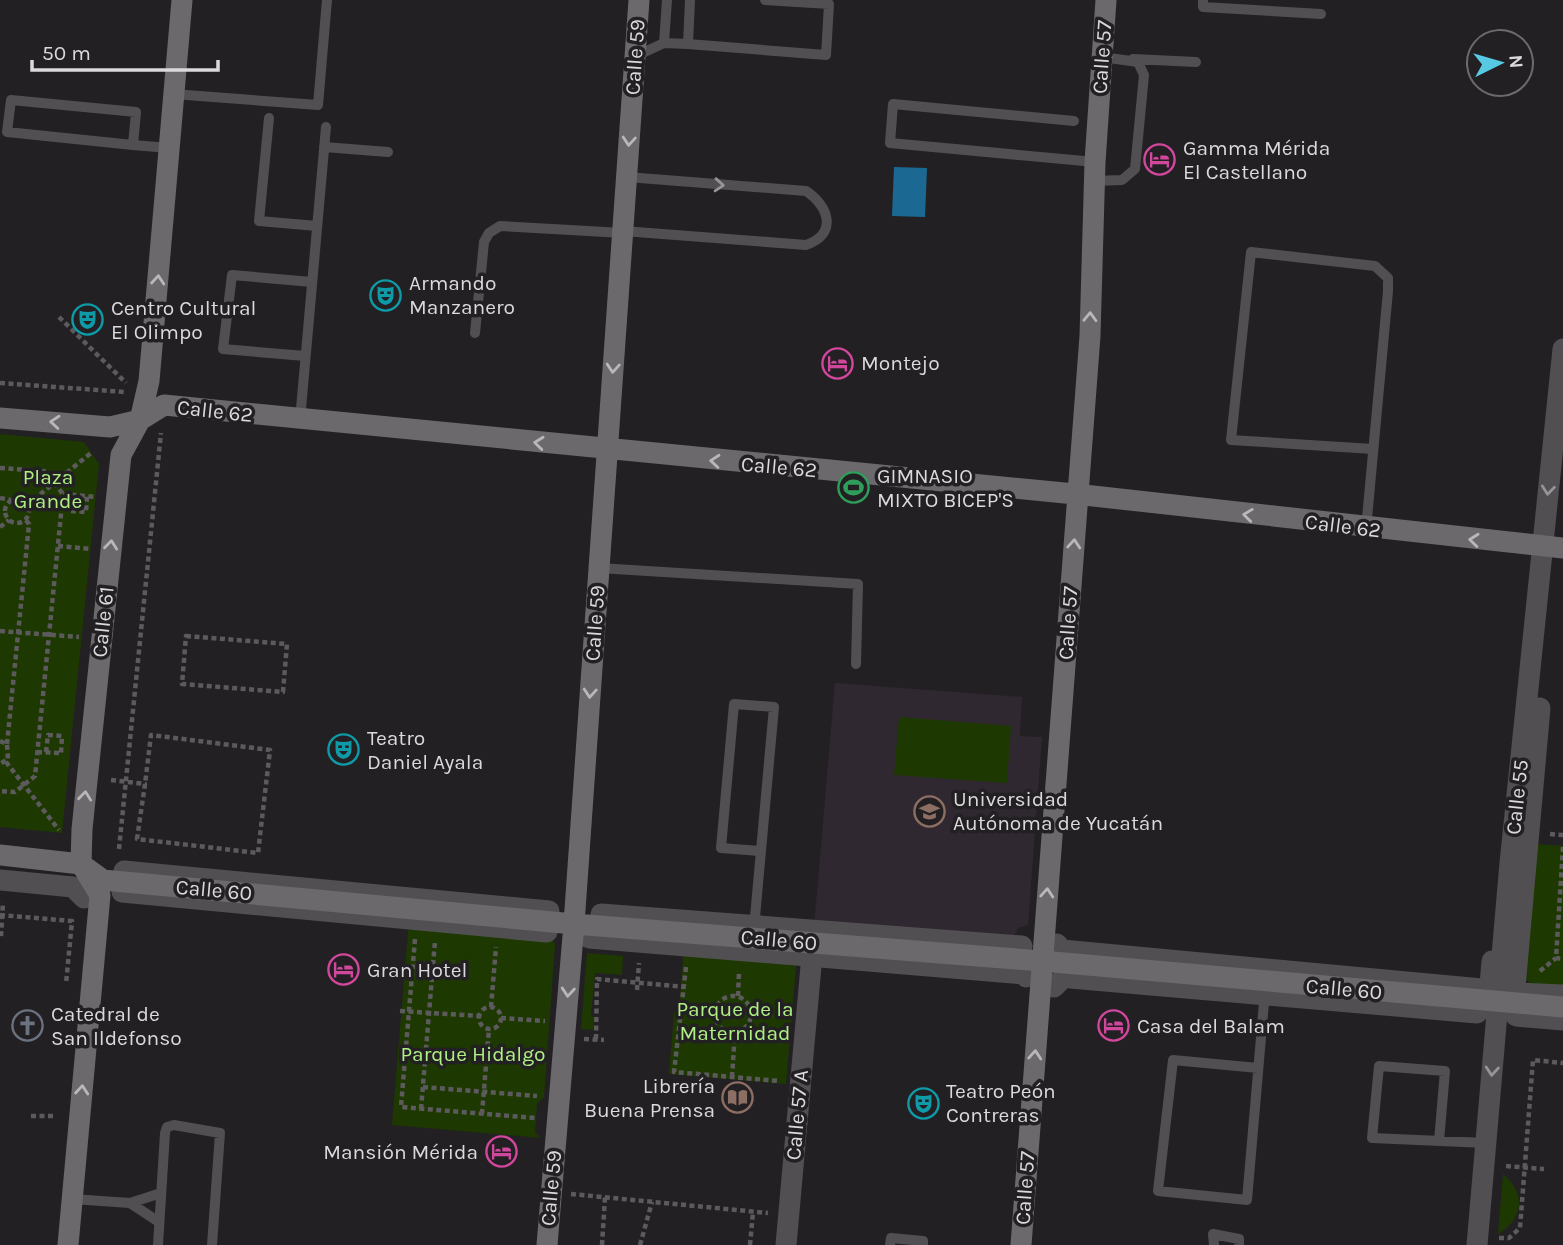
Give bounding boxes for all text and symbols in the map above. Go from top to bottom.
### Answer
street label: Calle 59 [620,18,650,96]
street label: Calle 57 [1087,19,1117,95]
scale bar [32,28,217,72]
north arrow [1465,28,1535,98]
text: 50 m [42,41,91,65]
text: N [1504,54,1527,69]
one-way arrow [622,136,637,147]
place label: Gamma Mérida El Castellano [1183,136,1330,184]
hotel icon: Gamma Mérida El Castellano [1143,143,1177,177]
one-way arrow [714,177,725,192]
place label: Armando Manzanero [409,271,515,319]
one-way arrow [150,274,165,285]
theatre icon: Armando Manzanero [369,278,403,312]
place label: Centro Cultural El Olimpo [111,296,256,344]
theatre icon: Centro Cultural El Olimpo [71,303,105,337]
one-way arrow [1083,311,1098,322]
hotel icon: Montejo [821,346,855,380]
place label: Montejo [861,351,940,375]
one-way arrow [606,363,621,374]
street label: Calle 62 [176,395,254,427]
one-way arrow [49,415,60,430]
one-way arrow [534,436,545,451]
street label: Calle 62 [740,452,818,482]
one-way arrow [709,454,720,469]
place label: GIMNASIO MIXTO BICEP'S [877,464,1014,512]
park label: Plaza Grande [14,465,82,513]
sports icon: GIMNASIO MIXTO BICEP'S [837,471,871,505]
one-way arrow [1541,485,1556,496]
one-way arrow [1242,507,1254,522]
street label: Calle 62 [1304,509,1382,543]
one-way arrow [1468,533,1479,548]
one-way arrow [1066,538,1081,549]
one-way arrow [104,539,119,551]
street label: Calle 59 [580,584,610,662]
street label: Calle 61 [87,585,119,659]
street label: Calle 57 [1053,585,1083,661]
one-way arrow [583,688,598,699]
place label: Teatro Daniel Ayala [367,726,483,774]
theatre icon: Teatro Daniel Ayala [327,733,361,767]
street label: Calle 55 [1501,758,1533,836]
place label: Universidad Autónoma de Yucatán [953,787,1163,835]
one-way arrow [78,790,93,802]
school or university icon: Universidad Autónoma de Yucatán [913,794,947,828]
street label: Calle 60 [175,875,253,905]
one-way arrow [1039,887,1054,898]
street label: Calle 60 [740,925,818,955]
hotel icon: Gran Hotel [327,953,361,987]
place label: Gran Hotel [367,958,467,982]
street label: Calle 60 [1305,974,1383,1004]
one-way arrow [561,987,576,998]
park label: Parque de la Maternidad [676,997,794,1045]
place label: Catedral de San Ildefonso [51,1002,182,1050]
church icon: Catedral de San Ildefonso [11,1009,45,1043]
hotel icon: Casa del Balam [1097,1009,1131,1043]
place label: Casa del Balam [1137,1014,1285,1038]
park label: Parque Hidalgo [400,1042,546,1066]
one-way arrow [1027,1049,1042,1060]
one-way arrow [1485,1066,1500,1077]
street label: Calle 57 A [781,1069,813,1161]
place label: Librería Buena Prensa [584,1074,715,1122]
place label: Teatro Peón Contreras [946,1079,1056,1127]
library icon: Librería Buena Prensa [721,1081,755,1115]
one-way arrow [75,1085,90,1096]
theatre icon: Teatro Peón Contreras [906,1086,940,1120]
hotel icon: Mansión Mérida [484,1135,518,1169]
place label: Mansión Mérida [323,1140,478,1164]
street label: Calle 59 [536,1149,566,1227]
street label: Calle 57 [1010,1150,1040,1226]

